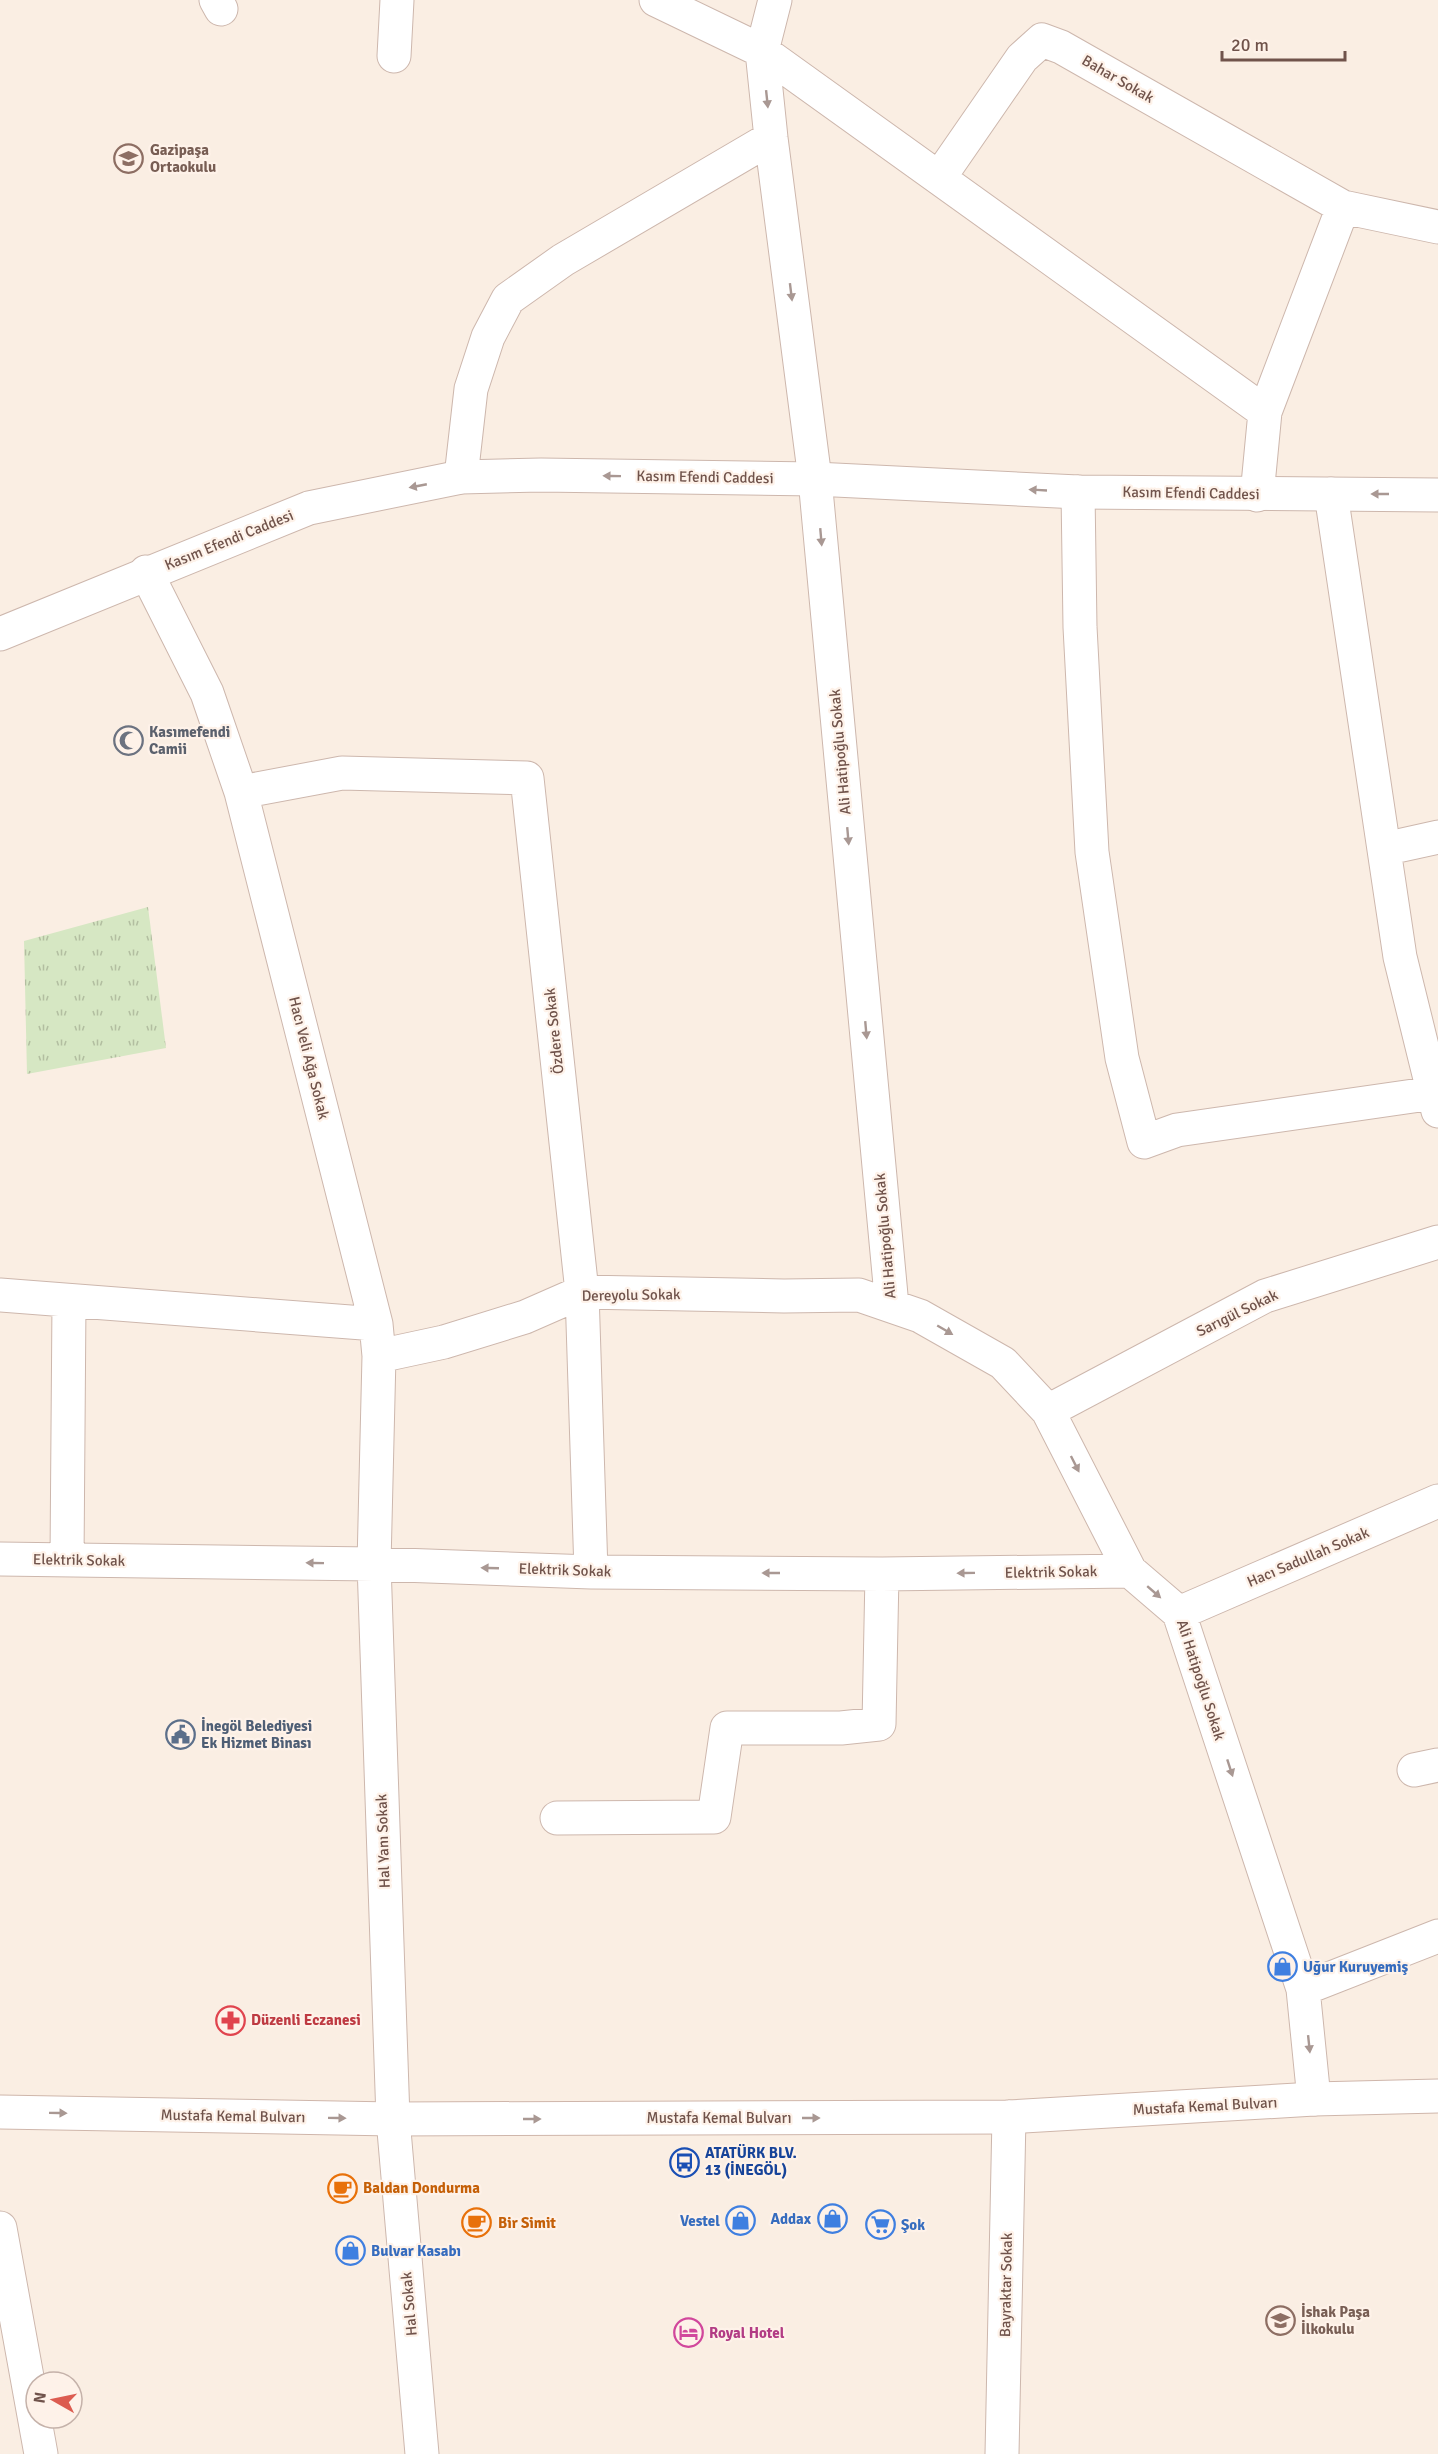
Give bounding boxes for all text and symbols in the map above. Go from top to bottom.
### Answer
scale bar [1222,24,1345,62]
text: 20 m [1231,34,1269,56]
street label: Bahar Sokak [1079,51,1158,107]
one-way arrow [762,89,772,108]
place label: Gazipaşa Ortaokulu [150,141,216,176]
school or university icon: Gazipaşa Ortaokulu [113,143,145,175]
one-way arrow [786,283,796,302]
street label: Kasım Efendi Caddesi [636,467,774,487]
one-way arrow [602,471,621,480]
one-way arrow [408,482,427,491]
street label: Kasım Efendi Caddesi [1122,483,1260,503]
one-way arrow [1028,485,1047,494]
one-way arrow [1370,489,1389,499]
street label: Kasım Efendi Caddesi [162,506,296,574]
one-way arrow [816,527,826,546]
street label: Ali Hatipoğlu Sokak [826,688,854,815]
place label: Kasımefendi Camii [149,723,230,758]
mosque icon: Kasımefendi Camii [112,725,144,757]
one-way arrow [843,826,853,845]
street label: Özdere Sokak [540,987,567,1075]
street label: Hacı Veli Ağa Sokak [285,995,333,1122]
one-way arrow [861,1020,871,1039]
street label: Ali Hatipoğlu Sokak [871,1172,899,1299]
street label: Dereyolu Sokak [581,1285,681,1305]
street label: Sarıgül Sokak [1193,1285,1281,1340]
one-way arrow [937,1325,954,1335]
one-way arrow [1070,1455,1080,1472]
street label: Hacı Sadullah Sokak [1244,1523,1372,1591]
street label: Elektrik Sokak [33,1550,126,1570]
one-way arrow [306,1558,325,1568]
street label: Elektrik Sokak [518,1559,612,1581]
street label: Elektrik Sokak [1005,1562,1098,1582]
one-way arrow [481,1564,500,1573]
one-way arrow [762,1568,781,1578]
one-way arrow [957,1568,976,1578]
one-way arrow [1146,1585,1161,1598]
street label: Ali Hatipoğlu Sokak [1173,1617,1229,1743]
place label: İnegöl Belediyesi Ek Hizmet Binası [201,1717,312,1752]
public building icon: İnegöl Belediyesi Ek Hizmet Binası [164,1719,196,1751]
one-way arrow [1226,1759,1235,1777]
street label: Hal Yanı Sokak [372,1793,394,1888]
shop icon: Uğur Kuruyemiş [1266,1951,1298,1983]
place label: Uğur Kuruyemiş [1303,1958,1408,1976]
pharmacy icon: Düzenli Eczanesi [214,2004,246,2036]
place label: Düzenli Eczanesi [251,2011,361,2029]
one-way arrow [1304,2035,1314,2054]
street label: Mustafa Kemal Bulvarı [1132,2093,1278,2119]
street label: Mustafa Kemal Bulvarı [160,2106,306,2126]
one-way arrow [49,2108,68,2118]
street label: Mustafa Kemal Bulvarı [647,2109,791,2127]
one-way arrow [328,2113,347,2123]
one-way arrow [802,2113,821,2123]
one-way arrow [523,2114,542,2123]
place label: ATATÜRK BLV. 13 (İNEGÖL) [705,2144,797,2179]
bus stop icon: ATATÜRK BLV. 13 (İNEGÖL) [668,2146,700,2178]
cafe icon: Baldan Dondurma [326,2172,358,2204]
place label: Baldan Dondurma [363,2179,480,2197]
shop icon: Addax [816,2203,848,2235]
shop icon: Vestel [725,2205,757,2237]
cafe icon: Bir Simit [461,2207,493,2239]
supermarket icon: Şok [864,2209,896,2241]
place label: Addax [771,2210,812,2228]
place label: Vestel [680,2212,720,2230]
place label: Bir Simit [498,2214,556,2232]
place label: Şok [901,2216,925,2234]
street label: Bayraktar Sokak [996,2232,1016,2337]
shop icon: Bulvar Kasabı [334,2235,366,2267]
place label: Bulvar Kasabı [371,2242,461,2260]
street label: Hal Sokak [397,2271,421,2337]
place label: İshak Paşa İlkokulu [1301,2303,1370,2338]
school or university icon: İshak Paşa İlkokulu [1264,2305,1296,2337]
hotel icon: Royal Hotel [672,2317,704,2349]
place label: Royal Hotel [709,2324,785,2342]
north arrow [24,2370,84,2430]
text: N [29,2391,51,2405]

